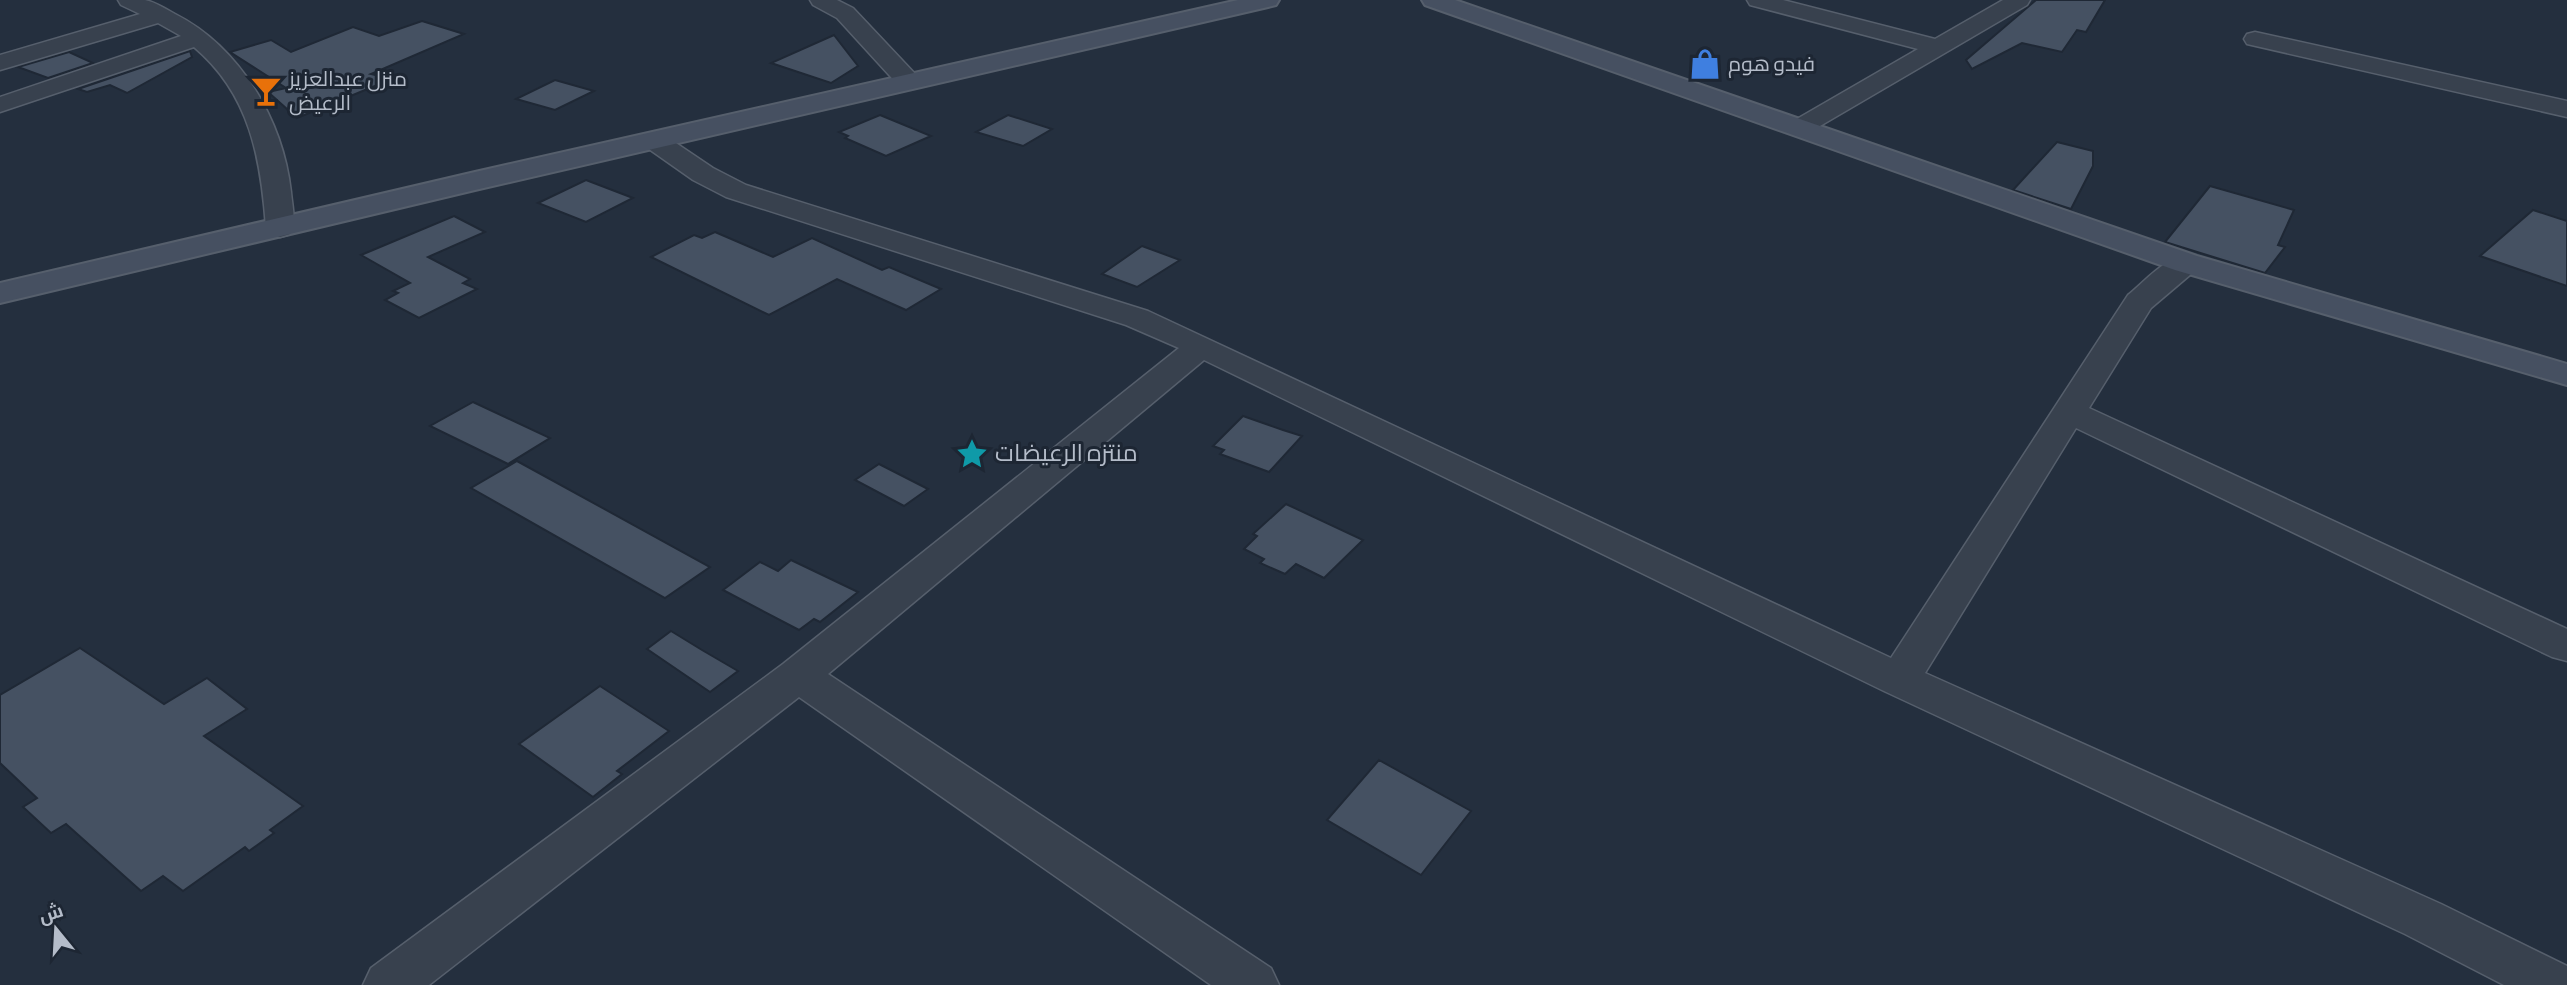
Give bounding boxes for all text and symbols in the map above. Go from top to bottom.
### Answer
shop icon: فيدو هوم [1688,47,1722,81]
place label: فيدو هوم [1728,54,1815,78]
place label: منزل عبدالعزيز الرعيض [288,69,407,116]
bar icon: منزل عبدالعزيز الرعيض [249,74,283,108]
place icon: منتزه الرعيضات [955,437,989,471]
place label: منتزه الرعيضات [995,442,1138,466]
north arrow [21,894,91,964]
text: ش [36,901,66,928]

